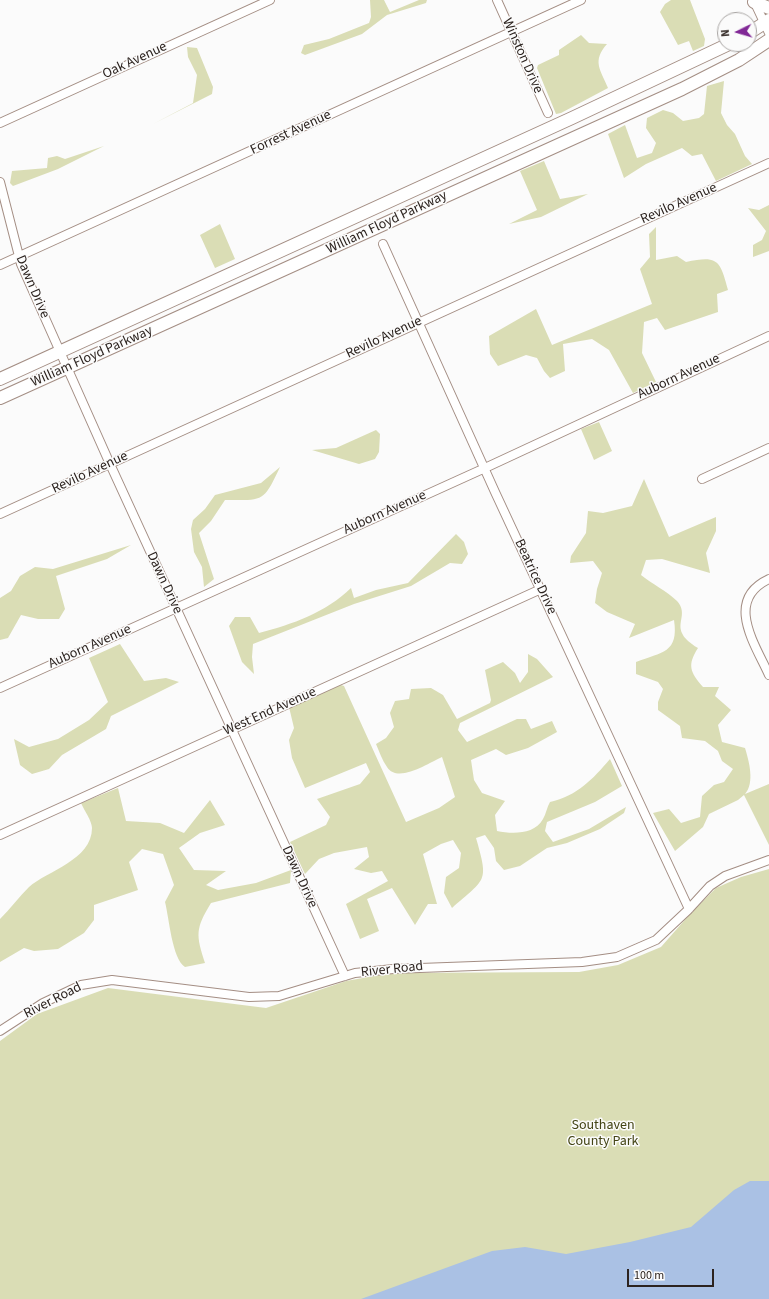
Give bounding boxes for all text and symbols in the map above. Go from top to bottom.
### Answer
north arrow [717,12,757,52]
street label: Winston Drive [498,16,546,96]
text: N [718,29,733,37]
street label: Oak Avenue [100,39,170,83]
street label: Forrest Avenue [248,107,334,159]
street label: Revilo Avenue [638,180,720,228]
street label: William Floyd Parkway [324,188,450,258]
street label: Dawn Drive [11,253,53,321]
street label: Revilo Avenue [343,313,425,363]
street label: William Floyd Parkway [29,323,155,391]
street label: Auborn Avenue [635,351,723,403]
street label: Revilo Avenue [49,448,131,498]
street label: Auborn Avenue [341,487,429,539]
street label: Beatrice Drive [510,537,560,617]
street label: Dawn Drive [142,549,186,617]
street label: Auborn Avenue [46,621,134,673]
street label: West End Avenue [221,684,319,740]
street label: Dawn Drive [277,843,321,911]
street label: River Road [360,958,424,982]
street label: River Road [21,979,85,1023]
park label: Southaven County Park [567,1118,639,1150]
scale bar [629,1261,716,1287]
text: 100 m [634,1267,664,1284]

